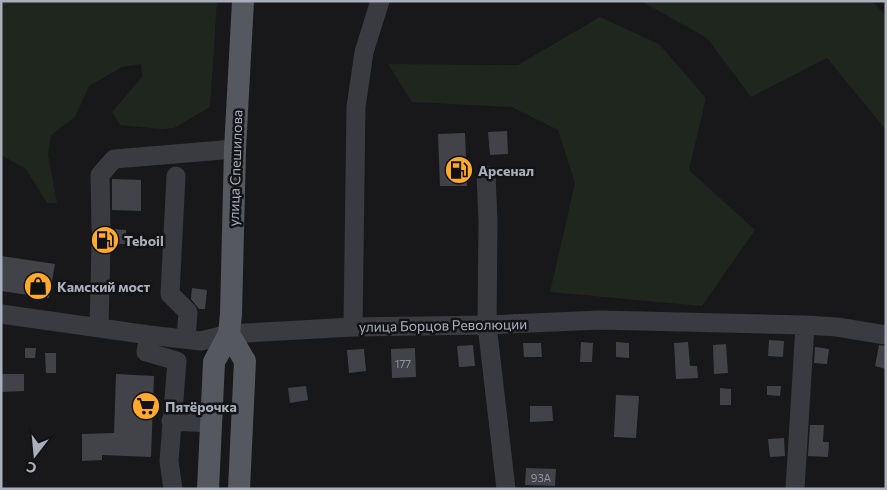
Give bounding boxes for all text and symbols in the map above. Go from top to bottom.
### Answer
street label: улица Спешилова [224,109,246,227]
fuel station icon: Арсенал [444,155,474,185]
place label: Арсенал [478,162,534,179]
fuel station icon: Teboil [90,225,120,255]
place label: Teboil [124,232,164,249]
shop icon: Камский мост [23,271,53,301]
place label: Камский мост [57,278,151,295]
street label: улица Борцов Революции [359,315,527,335]
house number: 177 [395,357,411,370]
supermarket icon: Пятёрочка [131,391,161,421]
place label: Пятёрочка [165,398,237,415]
north arrow [10,430,60,480]
text: С [24,458,38,477]
house number: 93А [531,471,552,484]

